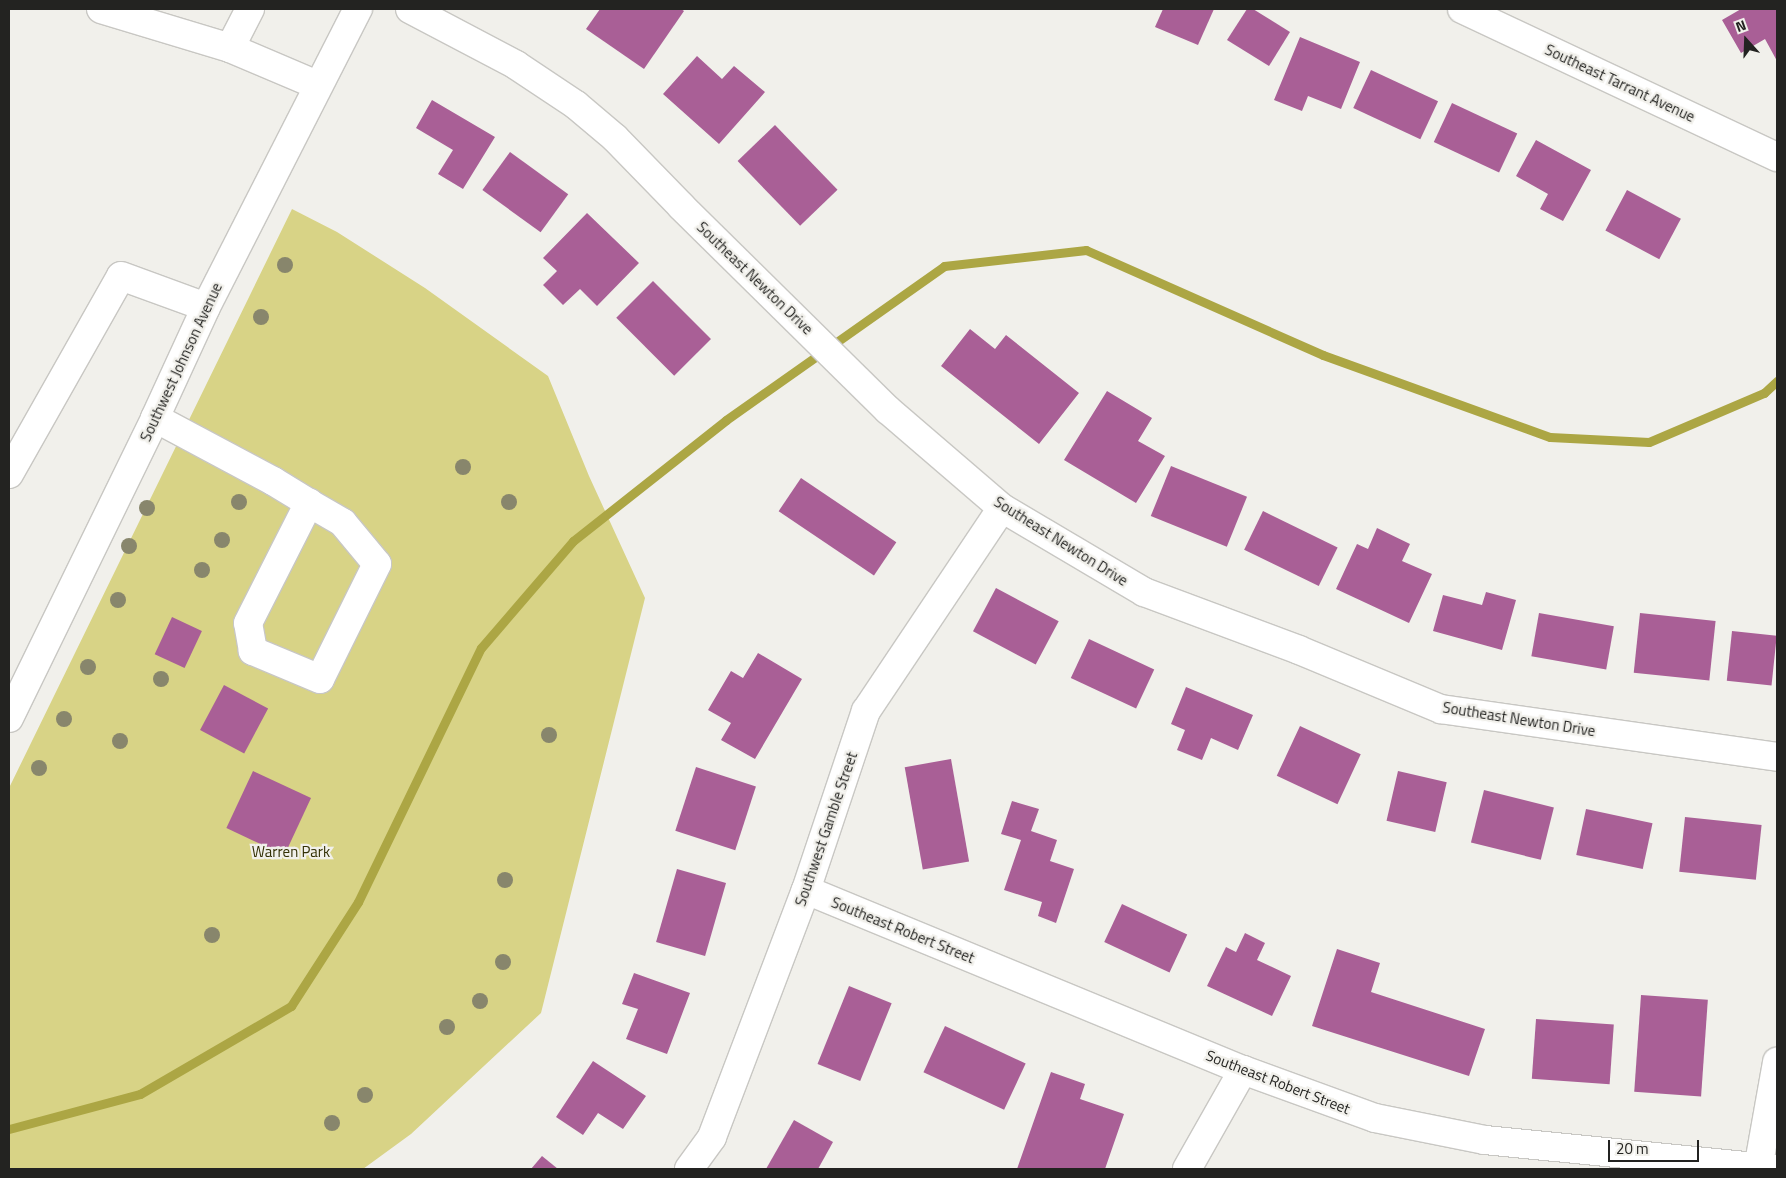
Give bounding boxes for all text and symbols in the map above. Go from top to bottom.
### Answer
text: N [1733,14,1749,37]
north arrow [1721,15,1771,65]
street label: Southeast Tarrant Avenue [1542,40,1698,126]
street label: Southeast Newton Drive [693,218,817,338]
street label: Southwest Johnson Avenue [136,280,226,444]
street label: Southeast Newton Drive [991,492,1131,590]
street label: Southeast Newton Drive [1441,698,1597,740]
street label: Southwest Gamble Street [791,750,861,908]
park label: Warren Park [252,843,330,861]
street label: Southeast Robert Street [829,893,977,967]
street label: Southeast Robert Street [1203,1046,1353,1118]
scale bar [1611,1130,1702,1162]
text: 20 m [1616,1137,1649,1160]

